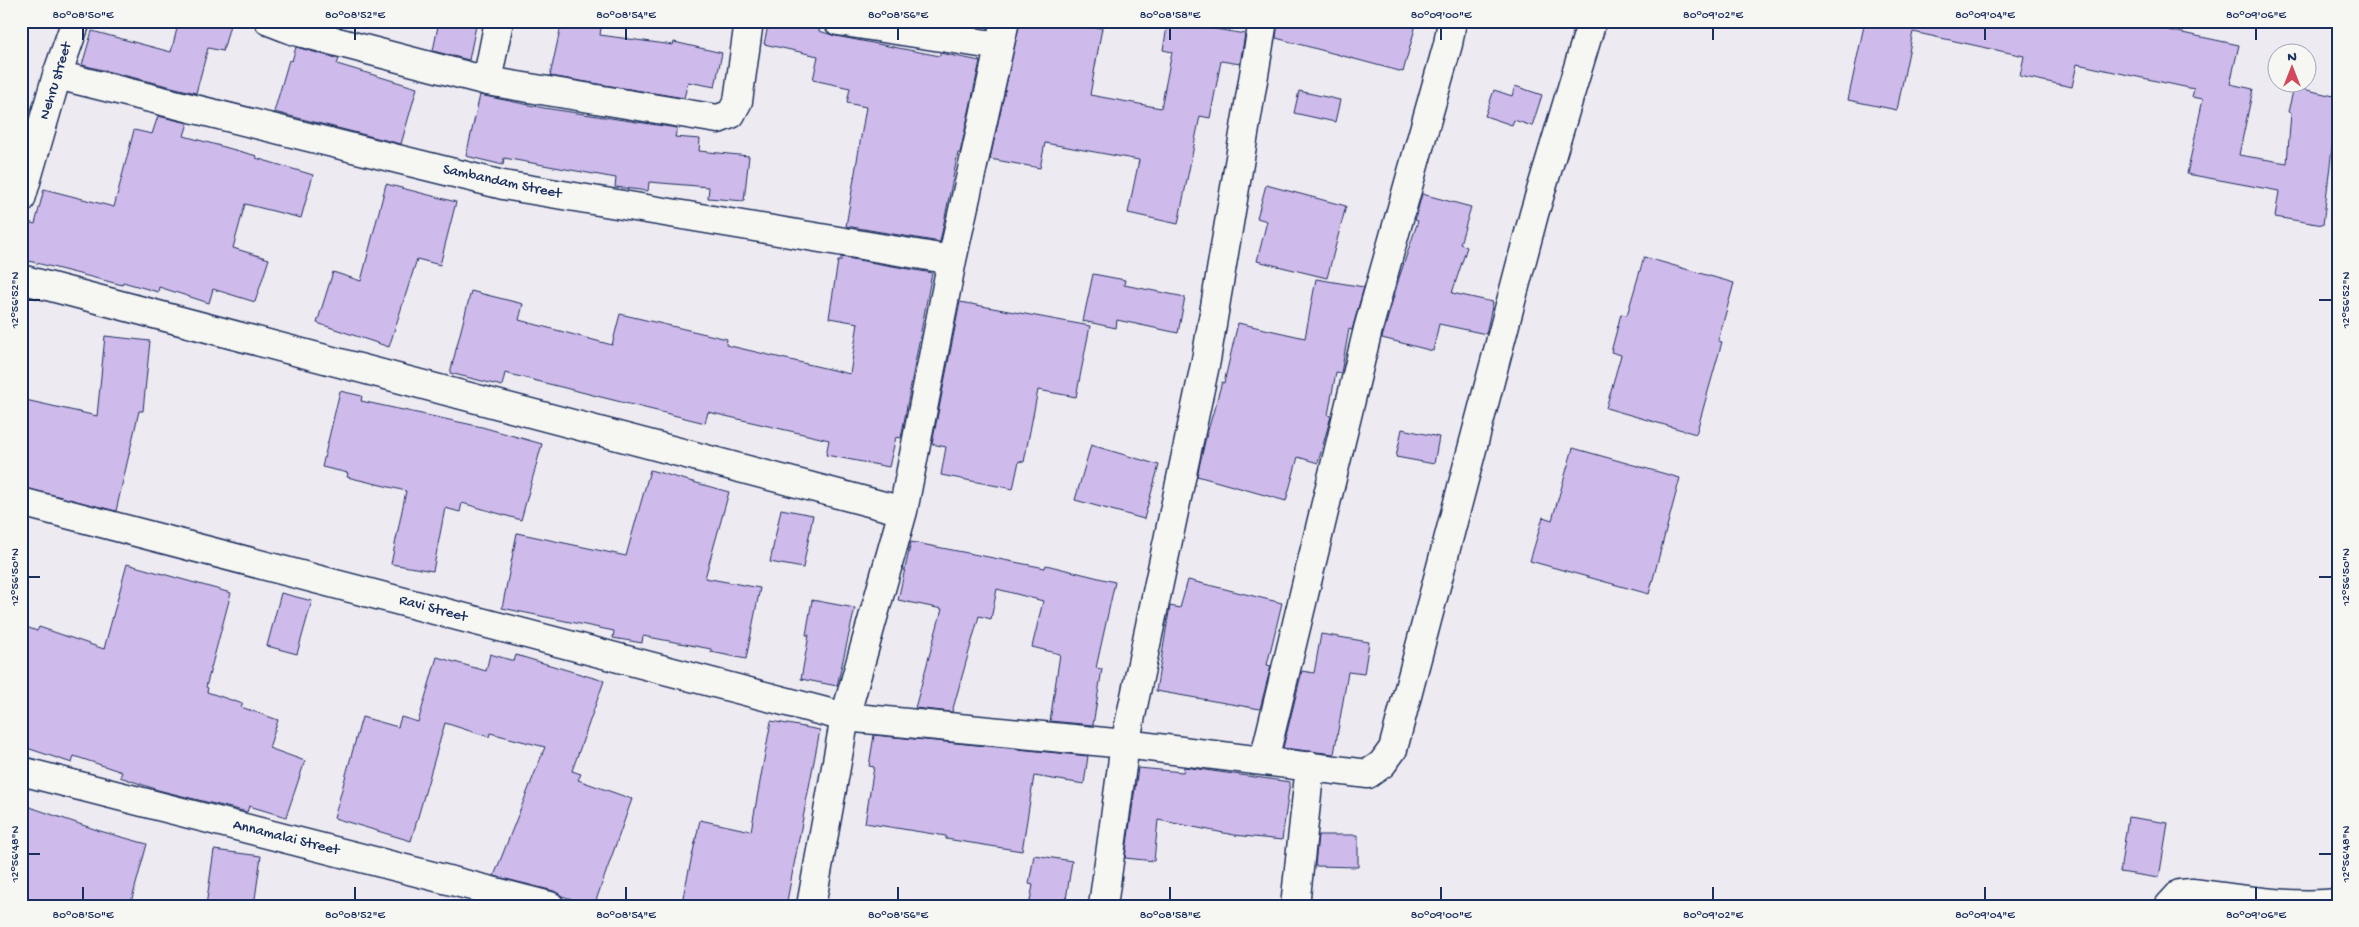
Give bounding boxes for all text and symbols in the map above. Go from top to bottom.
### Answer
text: 80°08'50"E [53,9,114,23]
text: 80°08'52"E [325,9,385,23]
text: 80°08'54"E [596,9,656,23]
text: 80°08'56"E [868,9,929,23]
text: 80°08'58"E [1140,9,1201,23]
text: 80°09'00"E [1411,9,1472,23]
text: 80°09'02"E [1683,9,1743,23]
text: 80°09'04"E [1955,9,2015,23]
text: 80°09'06"E [2226,9,2287,23]
street label: Nehru street [36,38,77,122]
north arrow [2266,42,2316,92]
text: N [2287,49,2297,66]
street label: Sambandam Street [441,161,565,204]
text: 12°56'52"N [9,272,23,329]
text: 12°56'52"N [2340,272,2354,329]
text: 12°56'50"N [9,548,23,607]
text: 12°56'50"N [2340,548,2354,607]
street label: Ravi Street [397,591,471,627]
street label: Annamalai Street [231,816,343,860]
text: 12°56'48"N [9,826,23,883]
text: 12°56'48"N [2340,826,2354,883]
text: 80°08'50"E [53,909,114,923]
text: 80°08'52"E [325,909,385,923]
text: 80°08'54"E [596,909,656,923]
text: 80°08'56"E [868,909,929,923]
text: 80°08'58"E [1140,909,1201,923]
text: 80°09'00"E [1411,909,1472,923]
text: 80°09'02"E [1683,909,1743,923]
text: 80°09'04"E [1955,909,2015,923]
text: 80°09'06"E [2226,909,2287,923]

